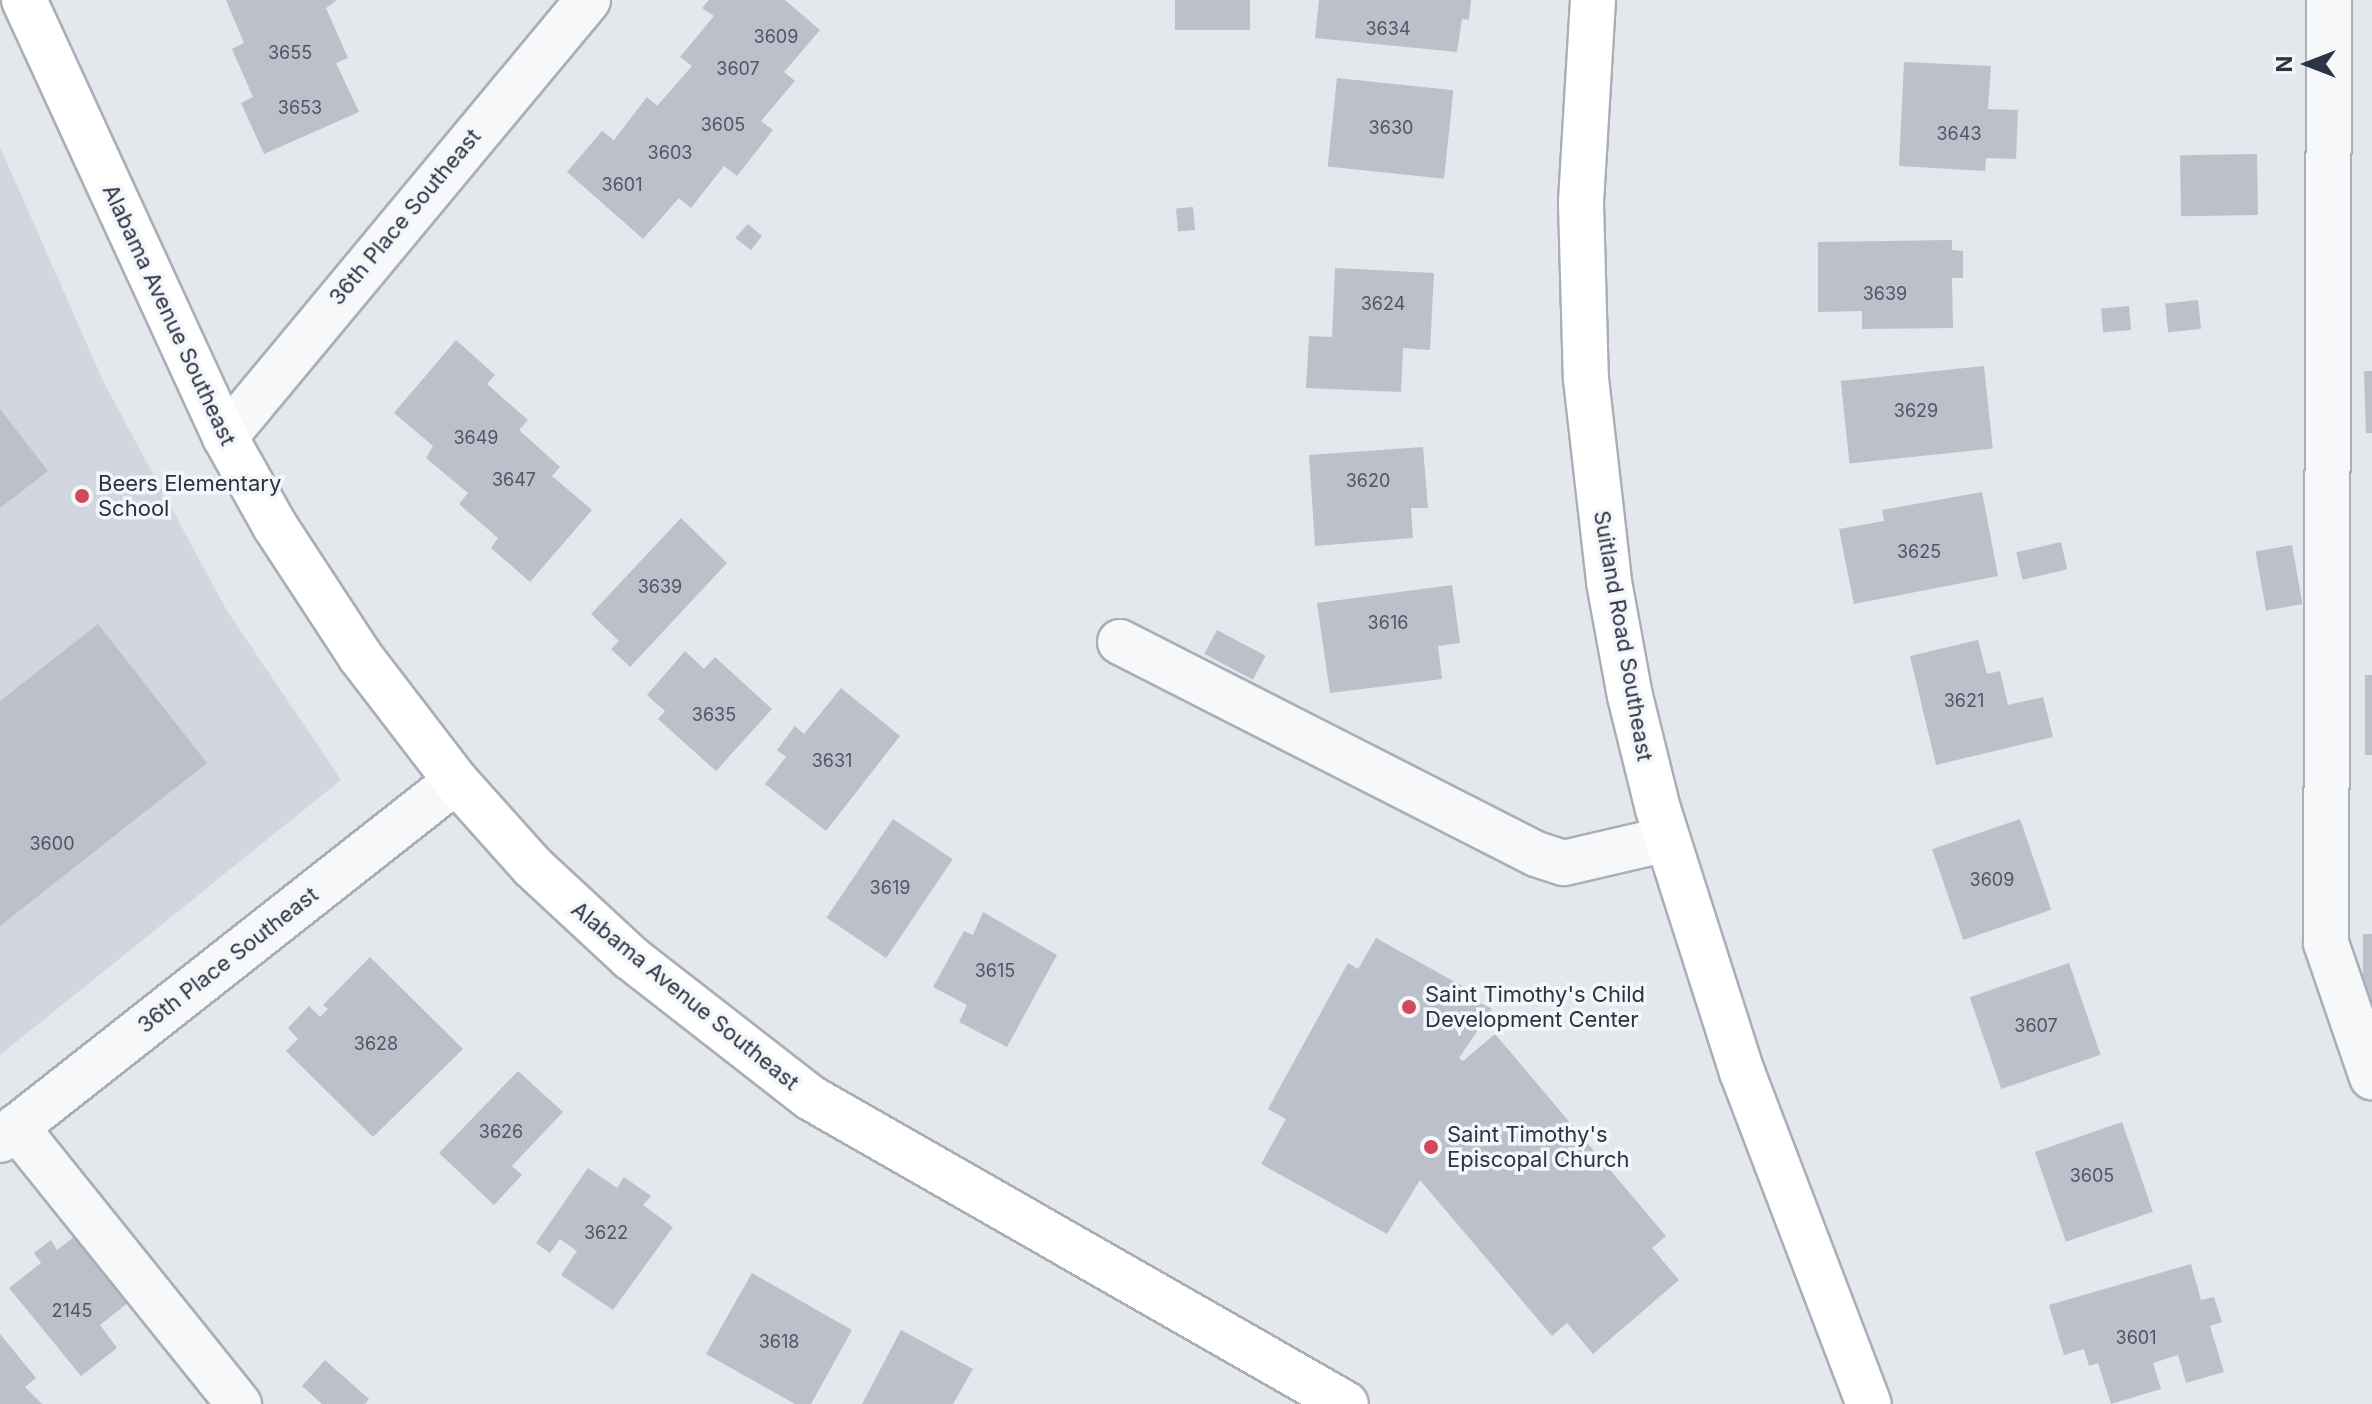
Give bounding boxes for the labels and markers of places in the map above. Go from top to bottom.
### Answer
place label: Beers Elementary School [98,470,281,522]
marker: Beers Elementary School [73,487,91,505]
place label: Saint Timothy's Child Development Center [1425,981,1645,1032]
marker: Saint Timothy's Child Development Center [1400,998,1418,1016]
place label: Saint Timothy's Episcopal Church [1447,1121,1630,1172]
marker: Saint Timothy's Episcopal Church [1422,1138,1440,1156]

